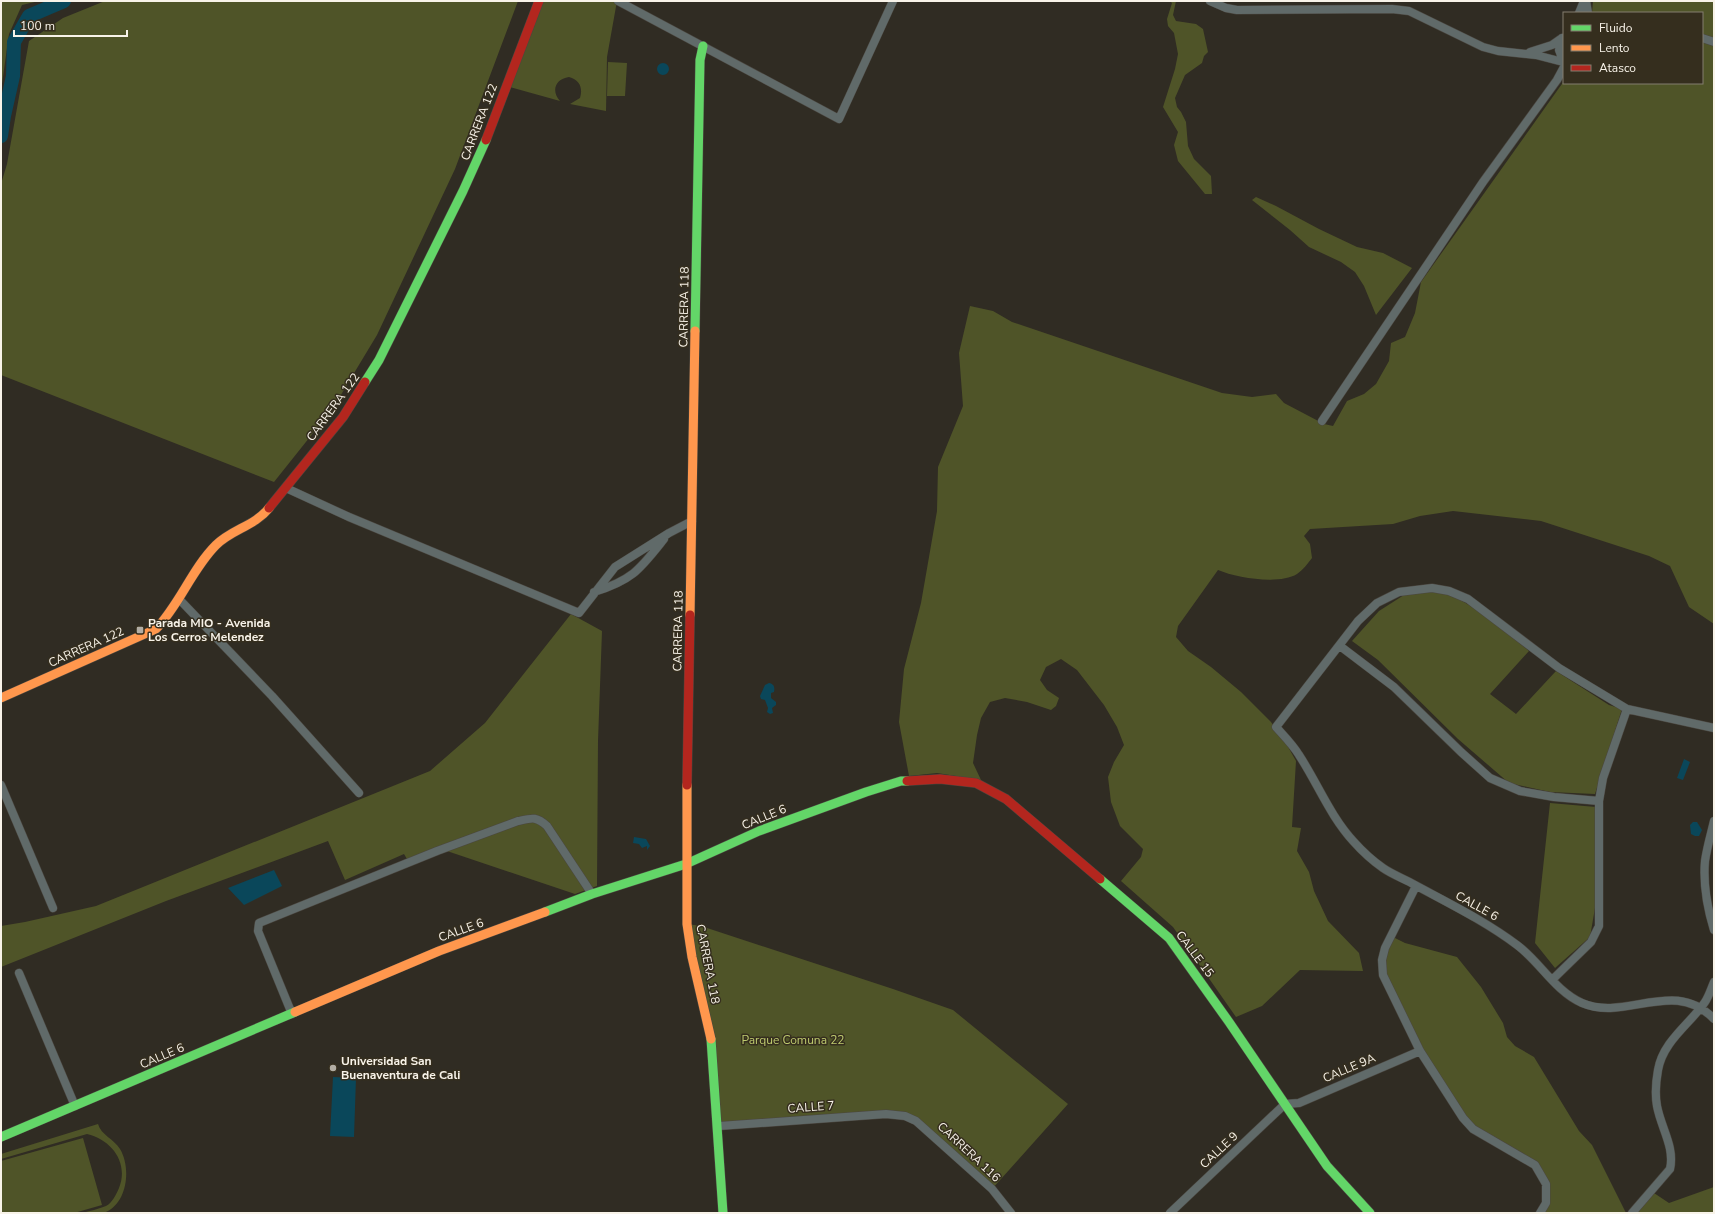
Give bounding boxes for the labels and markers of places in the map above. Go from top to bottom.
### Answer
place label: Parada MIO - Avenida Los Cerros Melendez [148,615,270,645]
marker: Parada MIO - Avenida Los Cerros Melendez [135,625,145,635]
place label: Universidad San Buenaventura de Cali [341,1053,460,1083]
marker: Universidad San Buenaventura de Cali [328,1063,338,1073]

